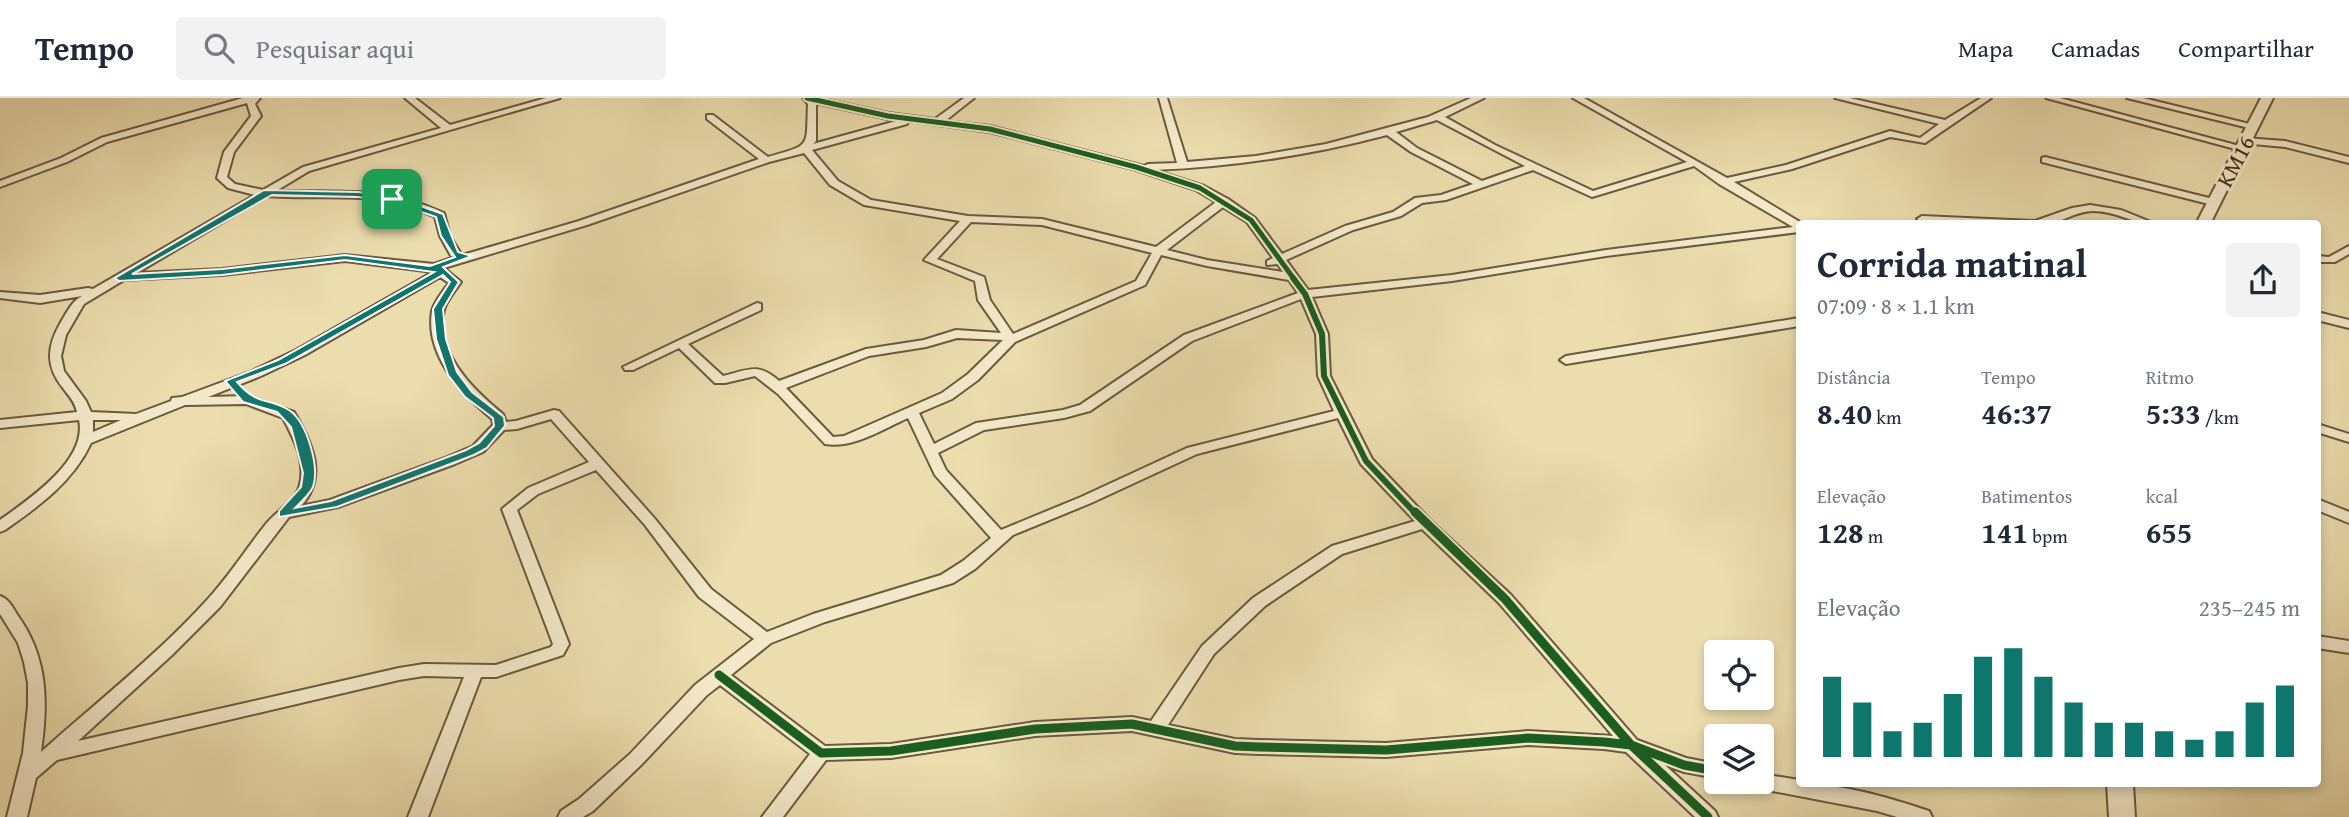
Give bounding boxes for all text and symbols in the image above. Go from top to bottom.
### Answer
search box [176,17,666,80]
text: Tempo [35,24,134,72]
icon: search [200,29,238,67]
text: Pesquisar aqui [256,29,414,68]
text: Mapa [1958,31,2013,66]
text: Camadas [2051,31,2140,66]
text: Compartilhar [2178,31,2314,66]
street label: KM16 [2208,129,2262,193]
pin [362,169,422,229]
icon: arrive [373,180,411,218]
text: Corrida matinal [1817,235,2087,291]
button: share [2226,243,2300,317]
text: 07:09 · 8 × 1.1 km [1817,289,1975,322]
text: Distância [1817,363,1891,391]
text: Tempo [1981,363,2036,391]
text: Ritmo [2146,363,2194,391]
text: 8.40 [1817,391,1872,435]
text: 46:37 [1981,391,2052,435]
text: 5:33 [2146,391,2201,435]
text: km [1872,403,1901,431]
text: /km [2201,403,2239,431]
text: Elevação [1817,482,1886,510]
text: Batimentos [1981,482,2072,510]
text: kcal [2146,482,2178,510]
text: 128 [1817,510,1864,554]
text: 141 [1981,510,2028,554]
text: 655 [2146,510,2192,554]
text: m [1864,522,1883,550]
text: bpm [2028,522,2068,550]
text: Elevação [1817,591,1901,624]
text: 235–245 m [2199,591,2300,624]
map controls [1704,640,1774,794]
button: locate [1704,640,1774,710]
button: layers [1704,724,1774,794]

